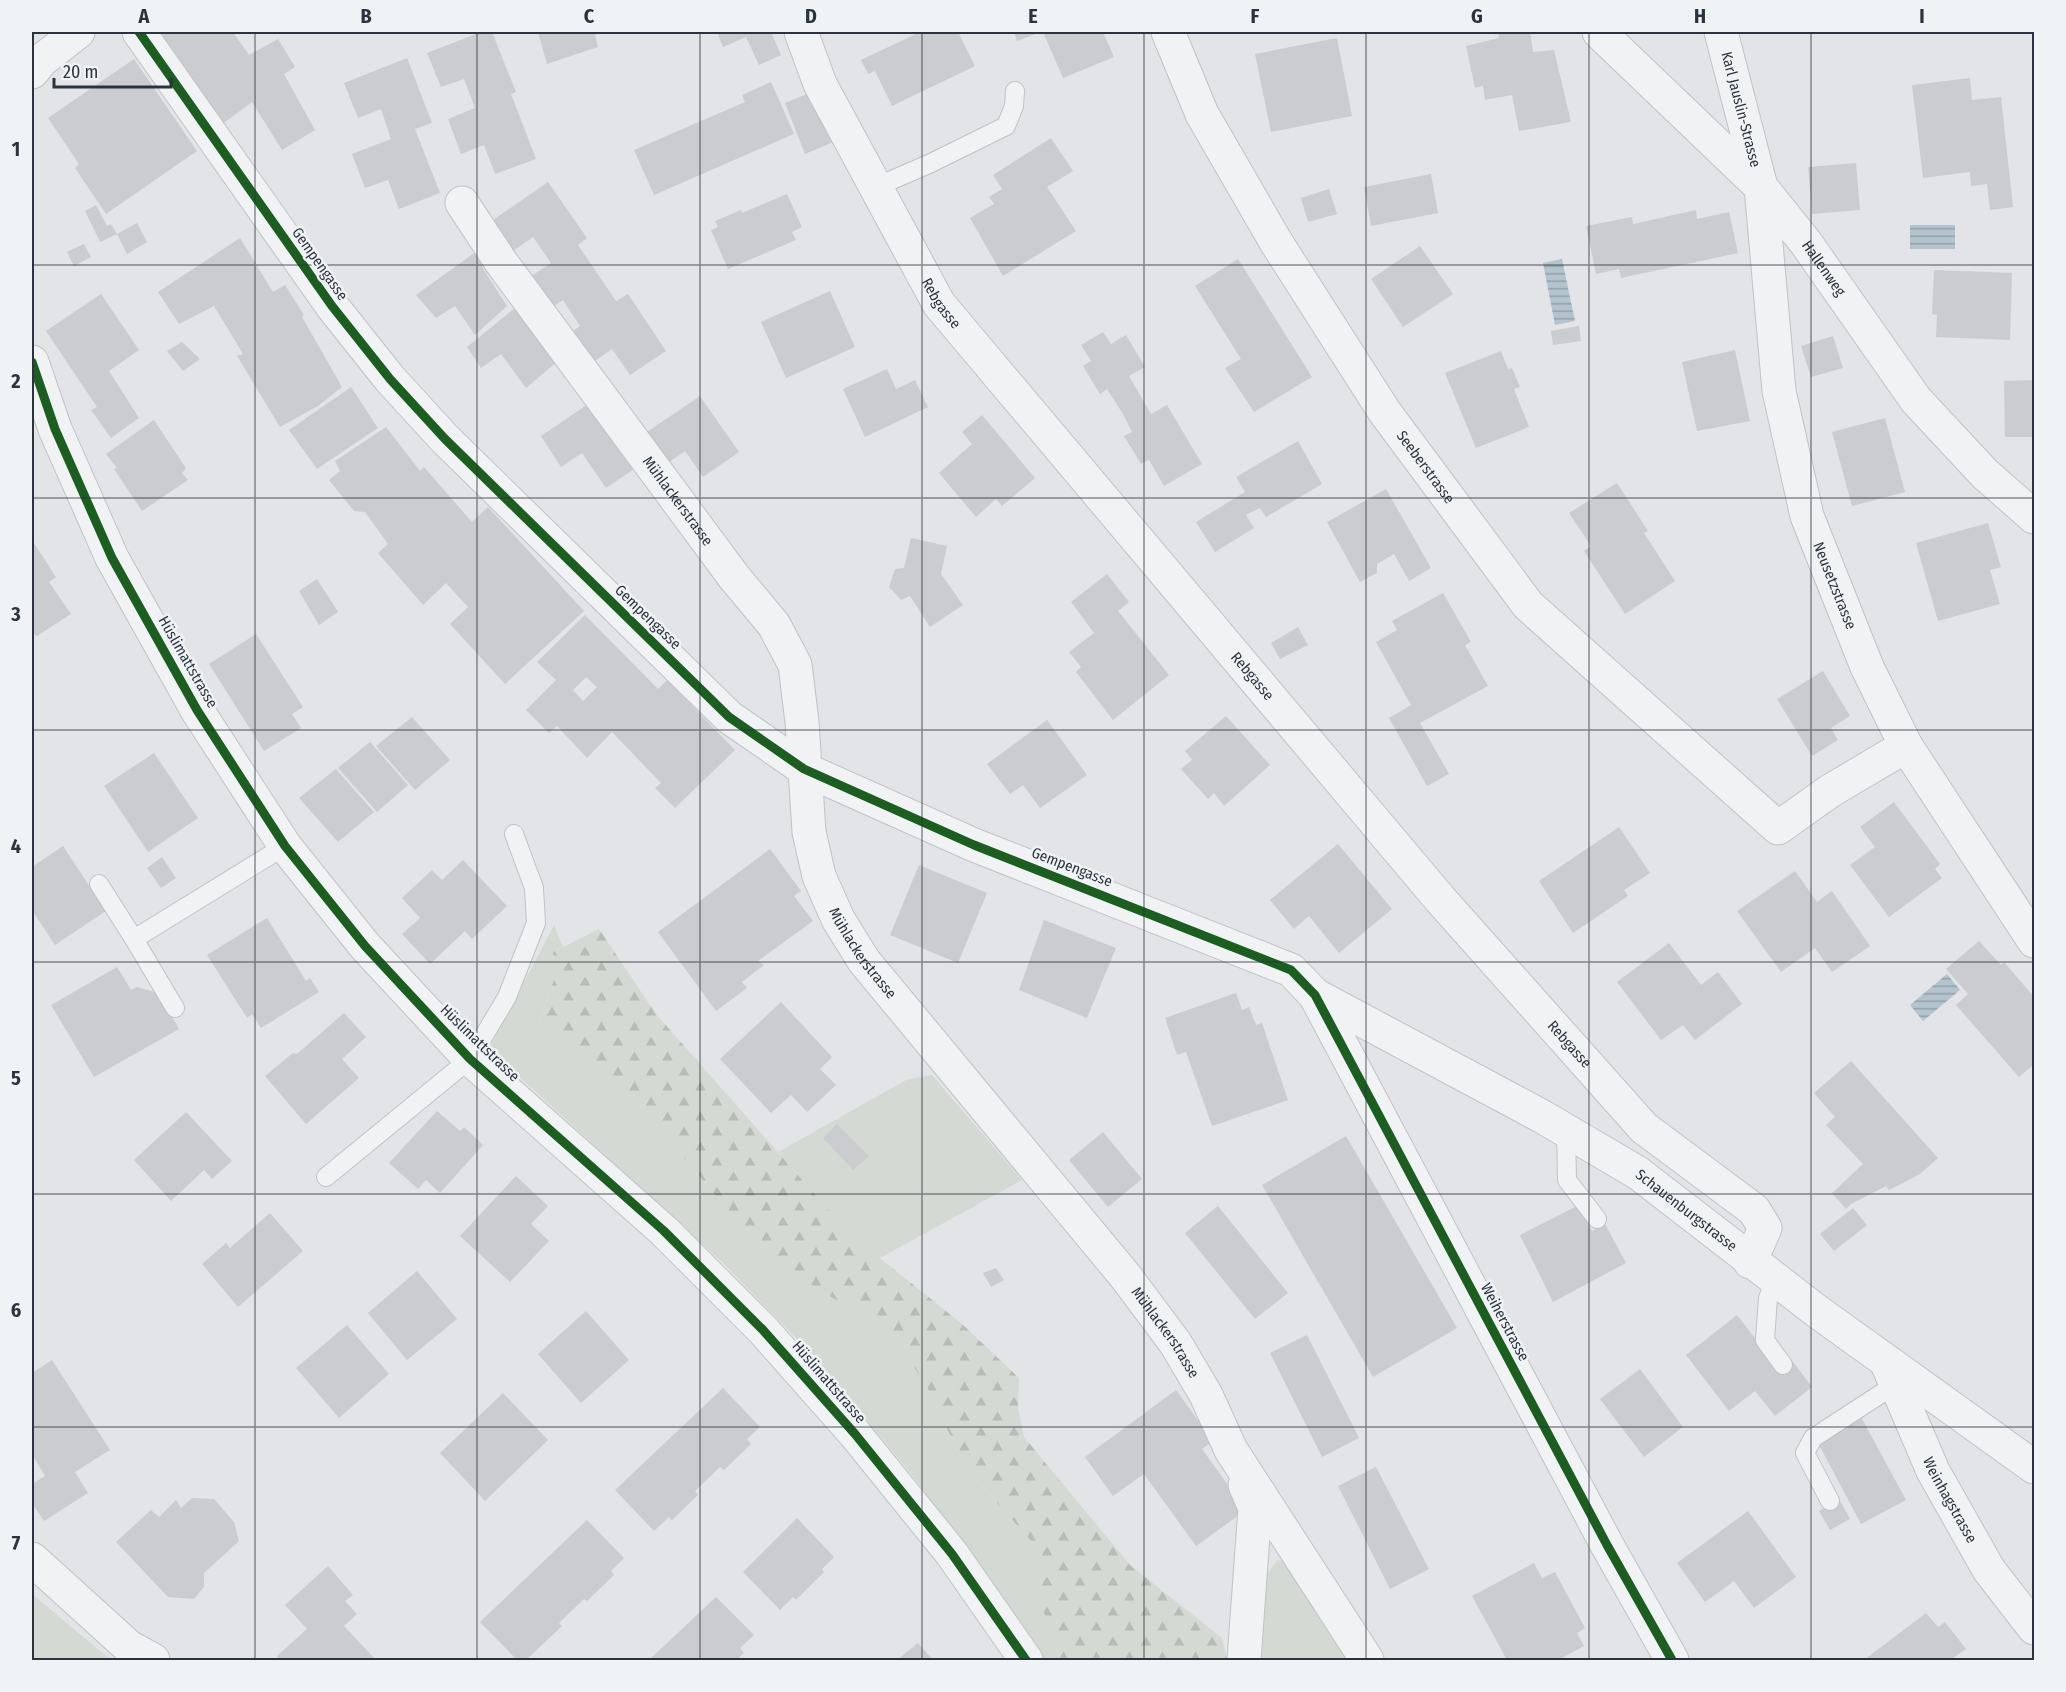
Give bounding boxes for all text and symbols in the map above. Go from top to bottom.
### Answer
text: A [138,4,151,28]
text: B [360,4,372,28]
text: C [584,4,595,28]
text: D [805,4,817,28]
text: E [1028,4,1038,28]
text: F [1251,4,1260,28]
text: G [1471,4,1483,28]
text: H [1694,4,1706,28]
text: I [1919,4,1925,28]
street label: Karl Jauslin-Strasse [1717,50,1765,169]
scale bar [54,51,171,89]
text: 20 m [63,61,98,83]
text: 1 [12,137,20,161]
street label: Gempengasse [288,224,352,304]
street label: Hallenweg [1798,237,1849,300]
street label: Rebgasse [918,275,965,332]
text: 2 [10,369,21,393]
street label: Seeberstrasse [1393,427,1459,507]
street label: Mühlackerstrasse [639,453,717,549]
street label: Neusetzstrasse [1809,539,1860,632]
street label: Gempengasse [611,581,685,653]
text: 3 [10,602,21,626]
street label: Hüslimattstrasse [154,613,222,711]
street label: Rebgasse [1227,648,1278,704]
text: 4 [11,834,21,858]
street label: Gempengasse [1029,843,1115,891]
street label: Mühlackerstrasse [825,905,900,1002]
street label: Hüslimattstrasse [437,1001,523,1085]
street label: Rebgasse [1544,1017,1595,1072]
text: 5 [11,1066,21,1090]
street label: Schauenburgstrasse [1632,1165,1741,1255]
street label: Weiherstrasse [1477,1280,1533,1364]
street label: Mühlackerstrasse [1128,1283,1203,1381]
text: 6 [11,1298,21,1322]
street label: Hüslimattstrasse [788,1337,870,1427]
street label: Weinhagstrasse [1919,1454,1981,1546]
text: 7 [12,1531,21,1555]

